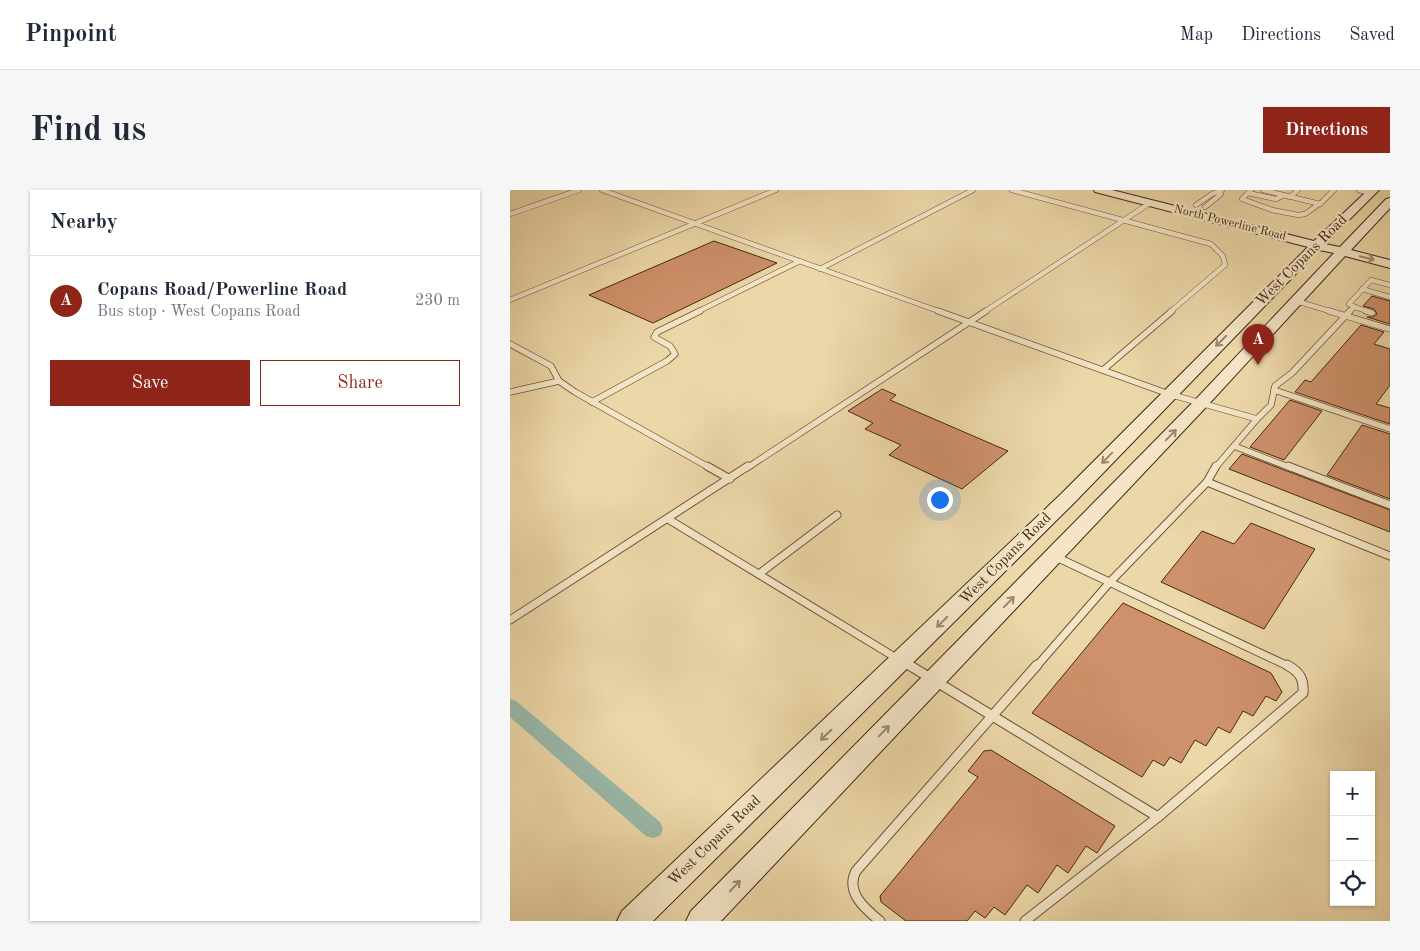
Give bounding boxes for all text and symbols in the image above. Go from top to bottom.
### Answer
text: Pinpoint [25,23,117,47]
text: Map [1180,26,1213,44]
text: Directions [1241,26,1321,44]
text: Saved [1349,26,1395,44]
button: Directions [1263,107,1390,153]
text: Find us [30,113,146,148]
street label: North Powerline Road [1173,203,1287,243]
text: Nearby [50,212,118,233]
street label: West Copans Road [1253,212,1351,310]
one-way arrow [1359,254,1375,263]
text: Copans Road/Powerline Road [97,281,347,300]
text: A [60,293,72,309]
text: 230 m [415,293,460,309]
text: Bus stop · West Copans Road [97,304,301,320]
pin: A [1242,324,1274,365]
one-way arrow [1215,335,1227,347]
button: Save [50,360,250,406]
button: Share [260,360,460,406]
one-way arrow [1165,428,1177,441]
one-way arrow [1101,451,1113,464]
your location [927,487,953,513]
street label: West Copans Road [957,510,1055,608]
one-way arrow [1003,595,1015,608]
one-way arrow [936,615,948,628]
one-way arrow [878,725,890,737]
one-way arrow [819,729,832,741]
map controls [1330,771,1375,906]
button: + [1330,771,1375,816]
street label: West Copans Road [666,793,764,889]
button: − [1330,816,1375,861]
button: locate [1330,861,1375,906]
one-way arrow [729,880,741,892]

